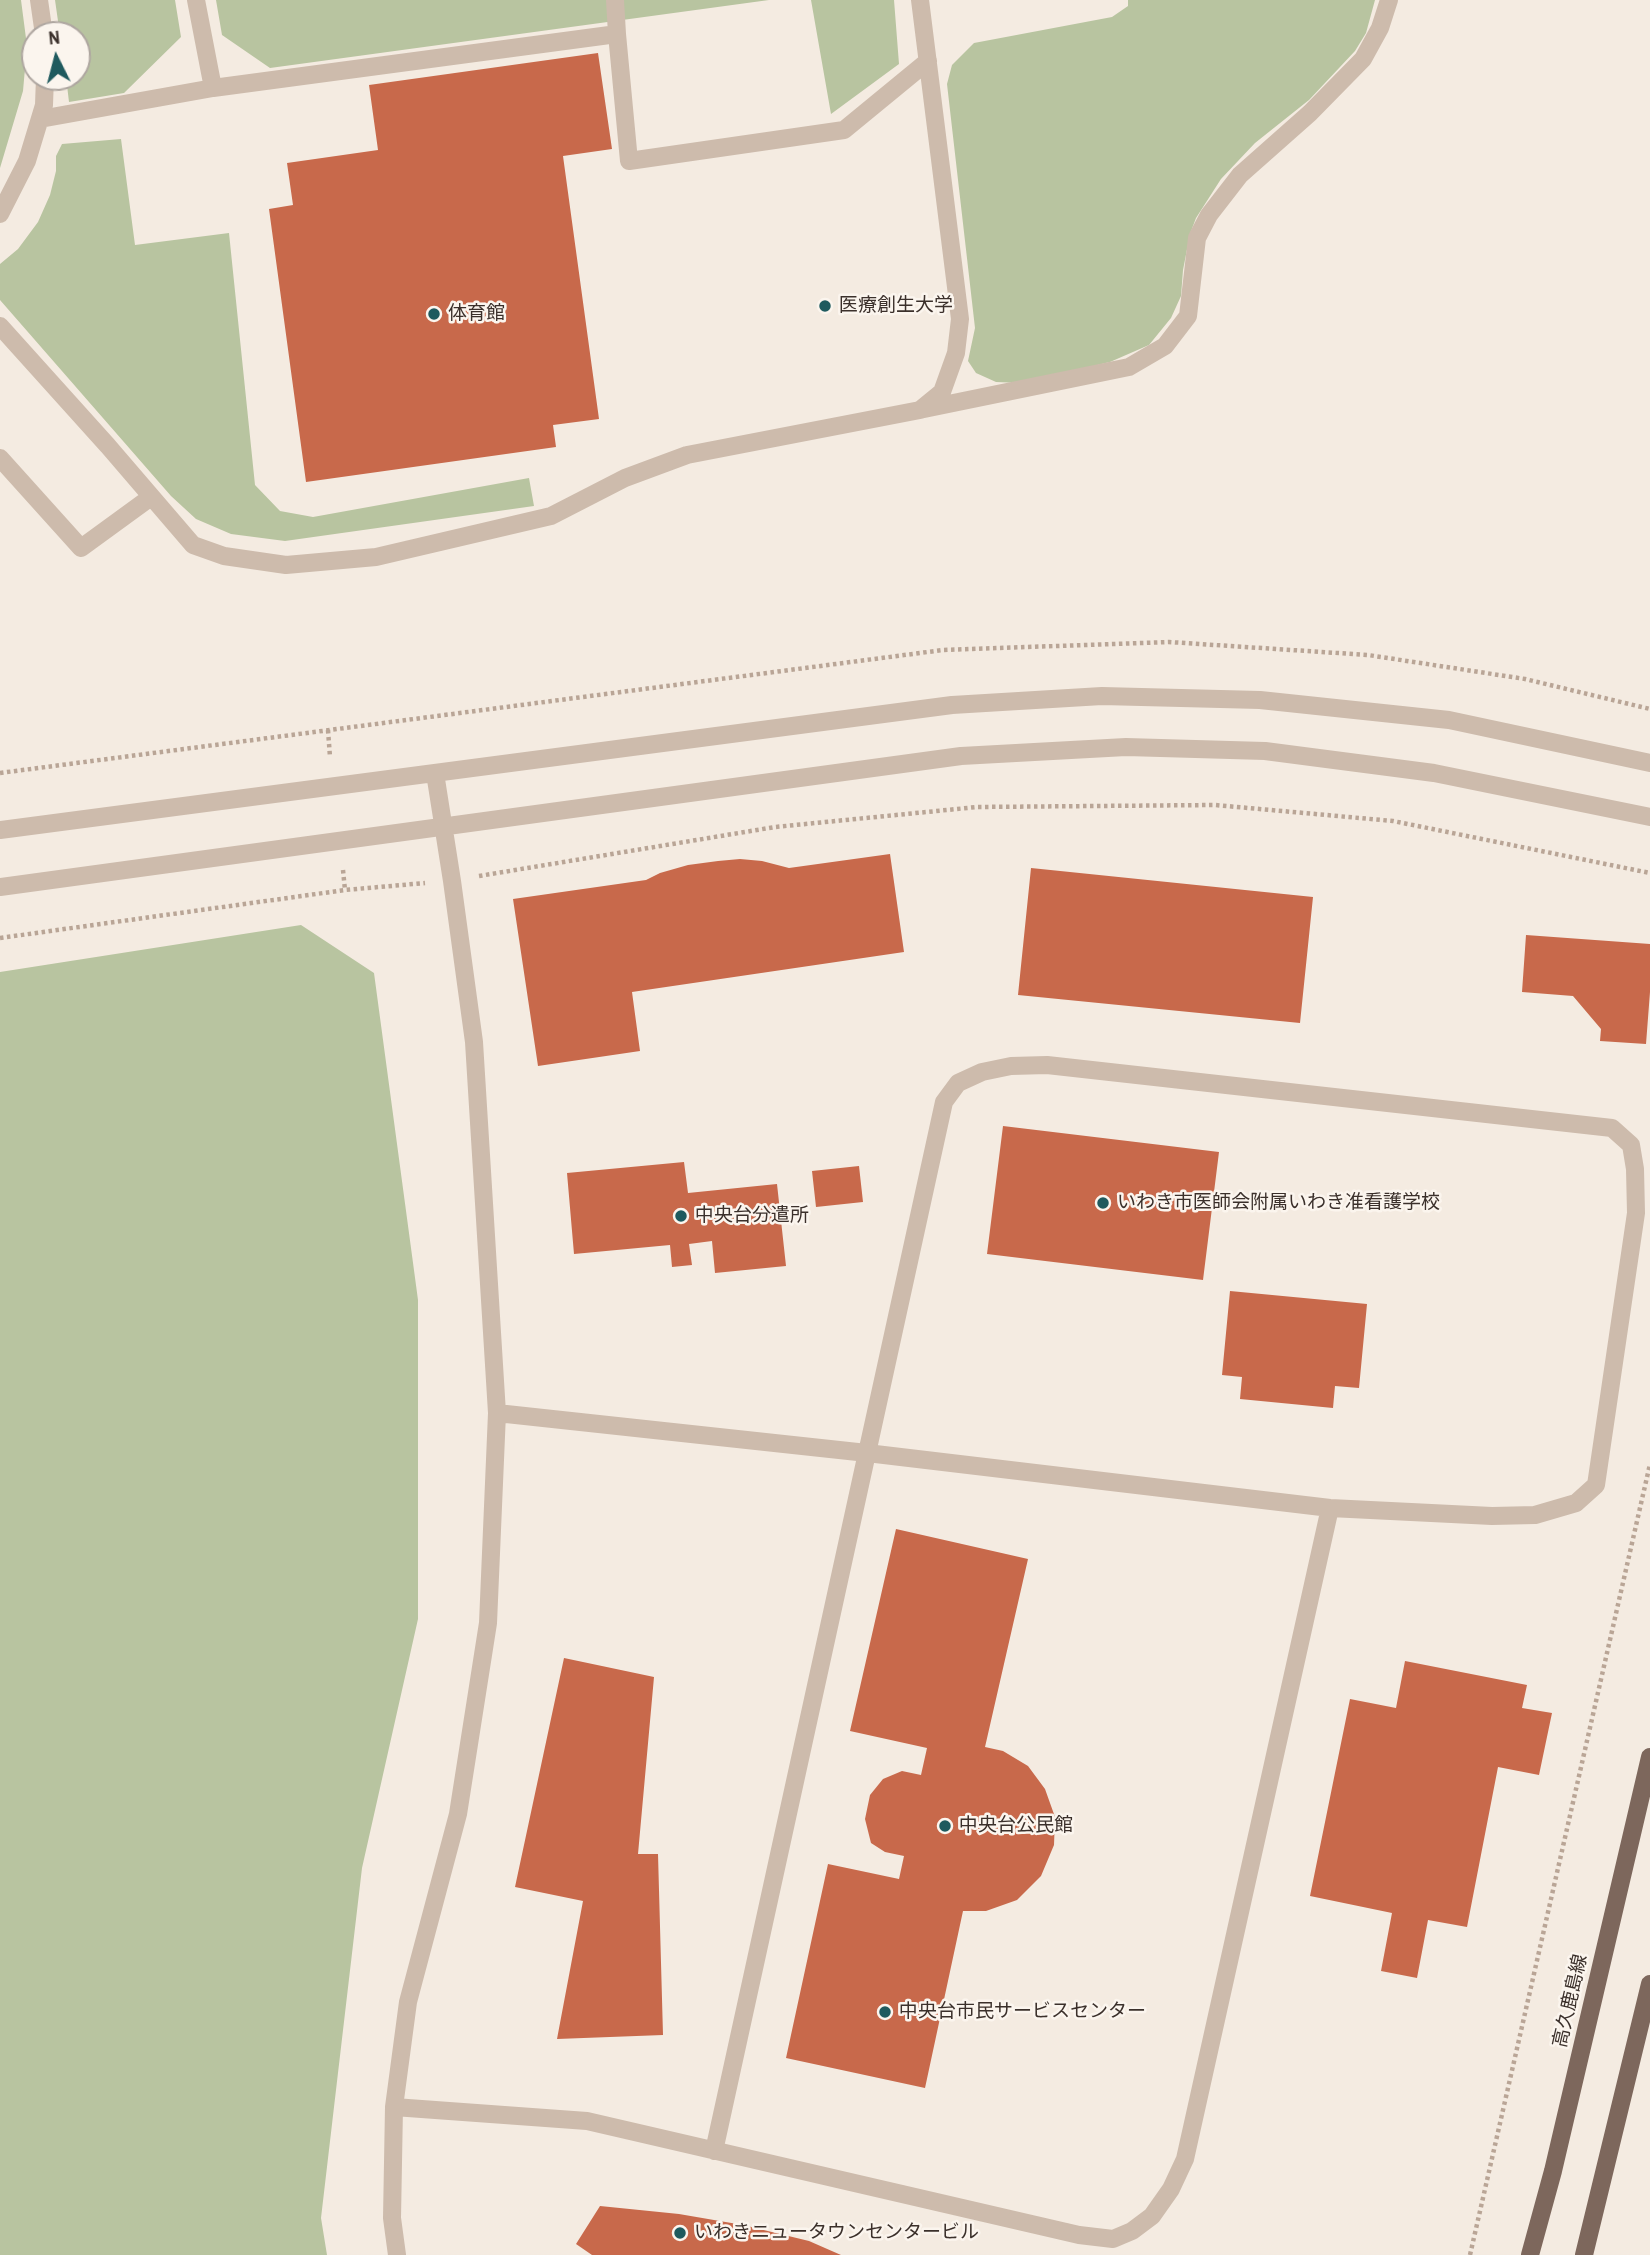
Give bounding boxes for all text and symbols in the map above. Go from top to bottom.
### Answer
north arrow [21,21,91,91]
text: N [47,24,61,51]
place label: 医療創生大学 [839,295,953,317]
marker: 医療創生大学 [817,298,833,314]
place label: 体育館 [448,303,505,325]
marker: 体育館 [426,306,442,322]
place label: いわき市医師会附属いわき准看護学校 [1117,1192,1440,1214]
marker: いわき市医師会附属いわき准看護学校 [1095,1195,1111,1211]
place label: 中央台分遣所 [695,1205,809,1227]
marker: 中央台分遣所 [673,1208,689,1224]
place label: 中央台公民館 [959,1815,1073,1837]
marker: 中央台公民館 [937,1818,953,1834]
street label: 高久鹿島線 [1549,1952,1593,2050]
place label: 中央台市民サービスセンター [899,2001,1146,2023]
marker: 中央台市民サービスセンター [877,2004,893,2020]
place label: いわきニュータウンセンタービル [694,2222,979,2244]
marker: いわきニュータウンセンタービル [672,2225,688,2241]

